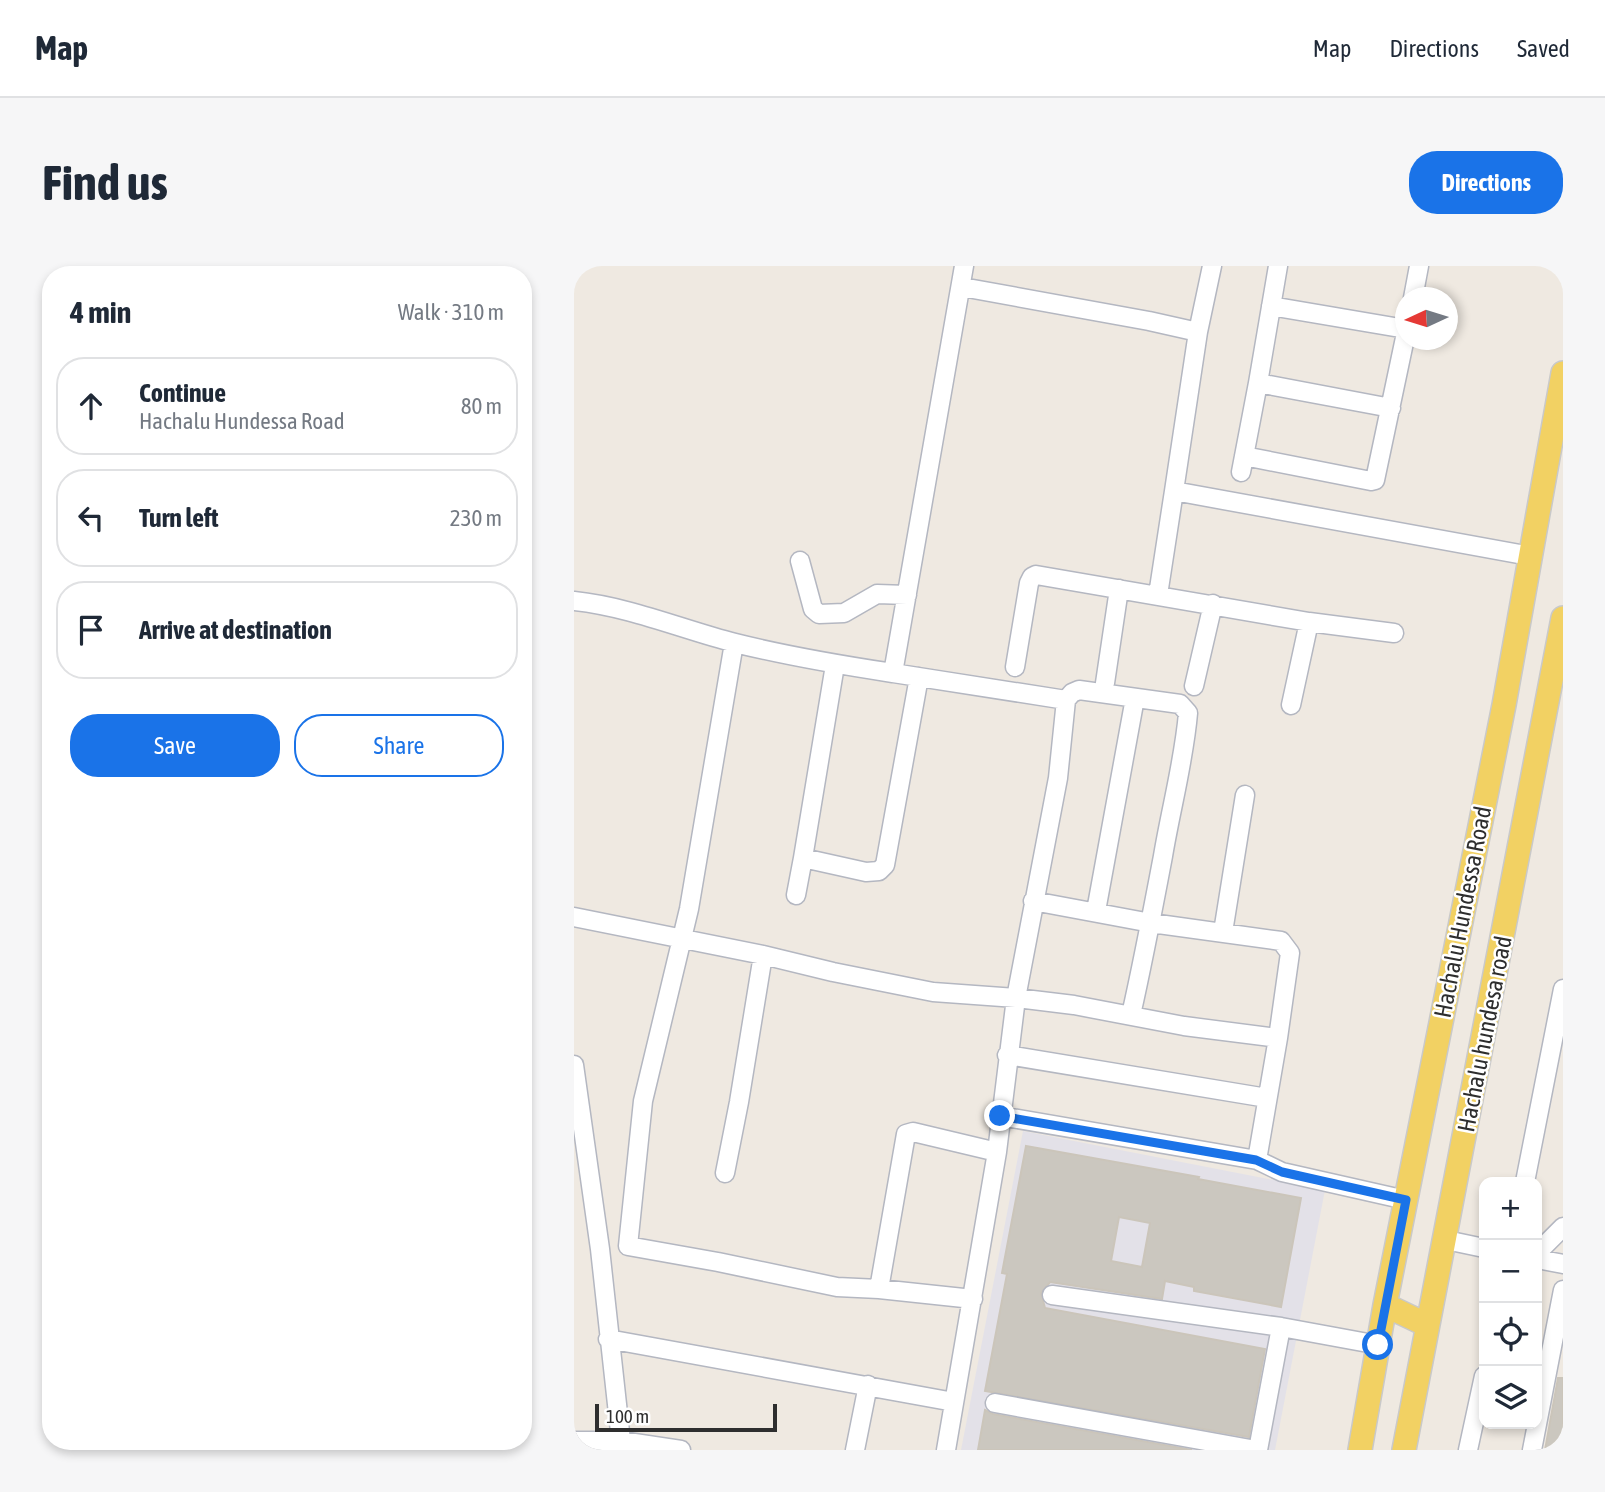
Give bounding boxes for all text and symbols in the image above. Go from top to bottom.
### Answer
text: Map [35,29,88,67]
text: Map [1313,35,1351,62]
text: Directions [1389,35,1479,62]
text: Saved [1517,35,1570,62]
button: Directions [1409,151,1563,214]
text: Find us [42,154,168,210]
north arrow [1395,287,1458,350]
text: 4 min [70,295,131,329]
text: Walk · 310 m [398,299,504,325]
text: Continue [139,378,226,408]
icon: ahead [72,387,110,425]
text: 80 m [461,393,502,419]
text: Hachalu Hundessa Road [139,408,345,434]
icon: left [72,499,110,537]
text: Turn left [139,503,219,533]
text: 230 m [450,505,502,531]
icon: arrive [72,611,110,649]
text: Arrive at destination [139,615,332,645]
button: Save [70,714,280,777]
button: Share [294,714,504,777]
street label: Hachalu Hundessa Road [1429,804,1496,1020]
street label: Hachalu hundesa road [1452,934,1517,1134]
route end [984,1100,1015,1131]
map controls [1479,1177,1542,1429]
button: + [1479,1177,1542,1240]
button: − [1479,1240,1542,1303]
button: locate [1479,1303,1542,1366]
route start [1362,1329,1393,1360]
button: layers [1479,1366,1542,1429]
scale bar [595,1401,777,1433]
text: 100 m [606,1405,649,1427]

